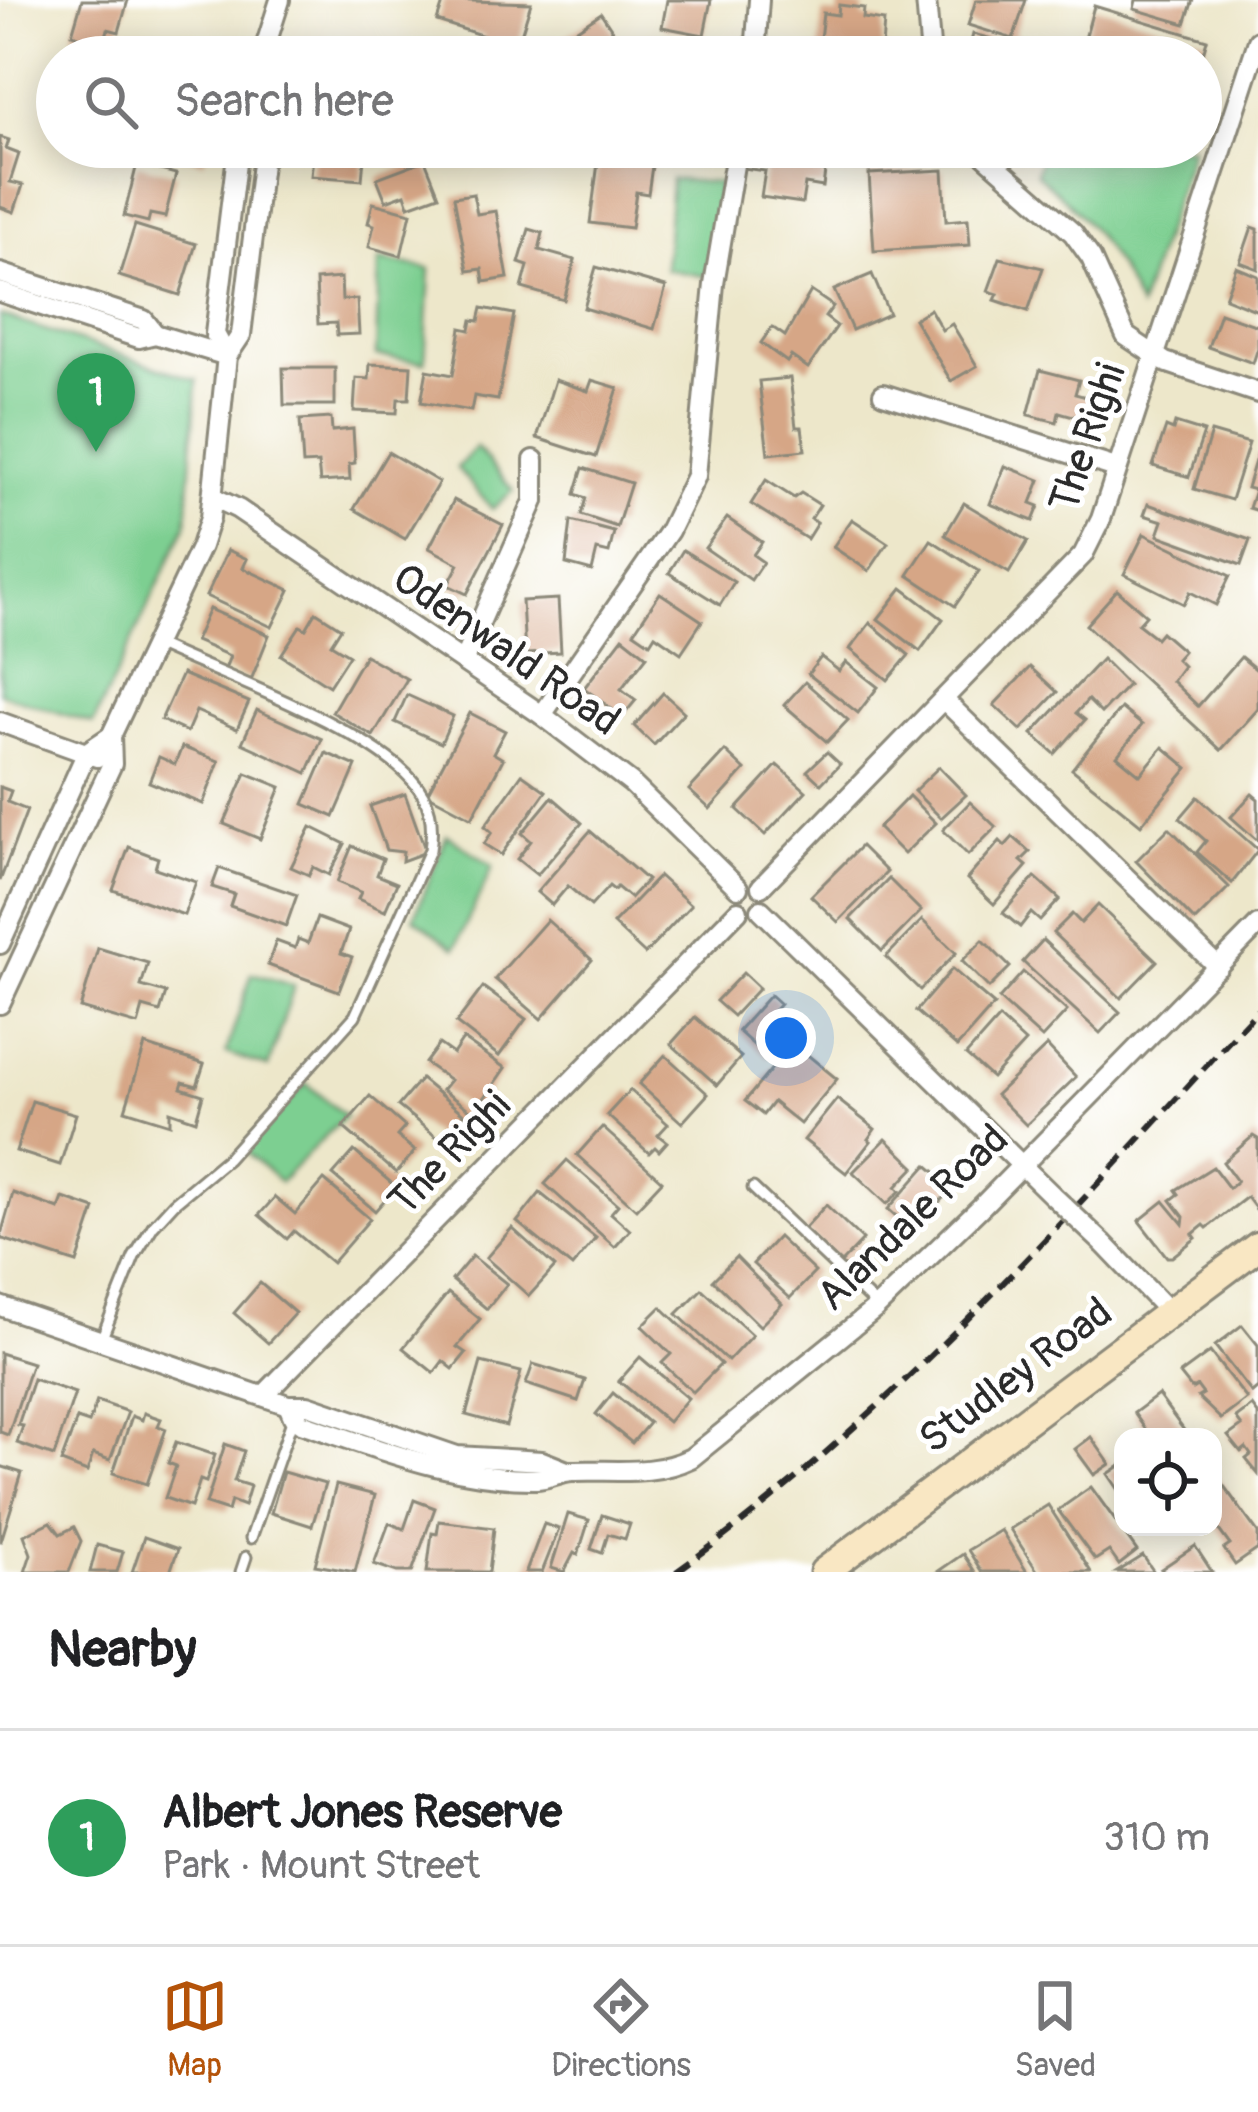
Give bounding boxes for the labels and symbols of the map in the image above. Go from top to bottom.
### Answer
pin: 1 [57,353,135,452]
street label: The Righi [1038,357,1138,519]
street label: Odenwald Road [382,552,630,748]
your location [756,1008,816,1068]
street label: The Righi [378,1081,522,1227]
street label: Alandale Road [806,1114,1020,1322]
street label: Studley Road [909,1287,1123,1465]

